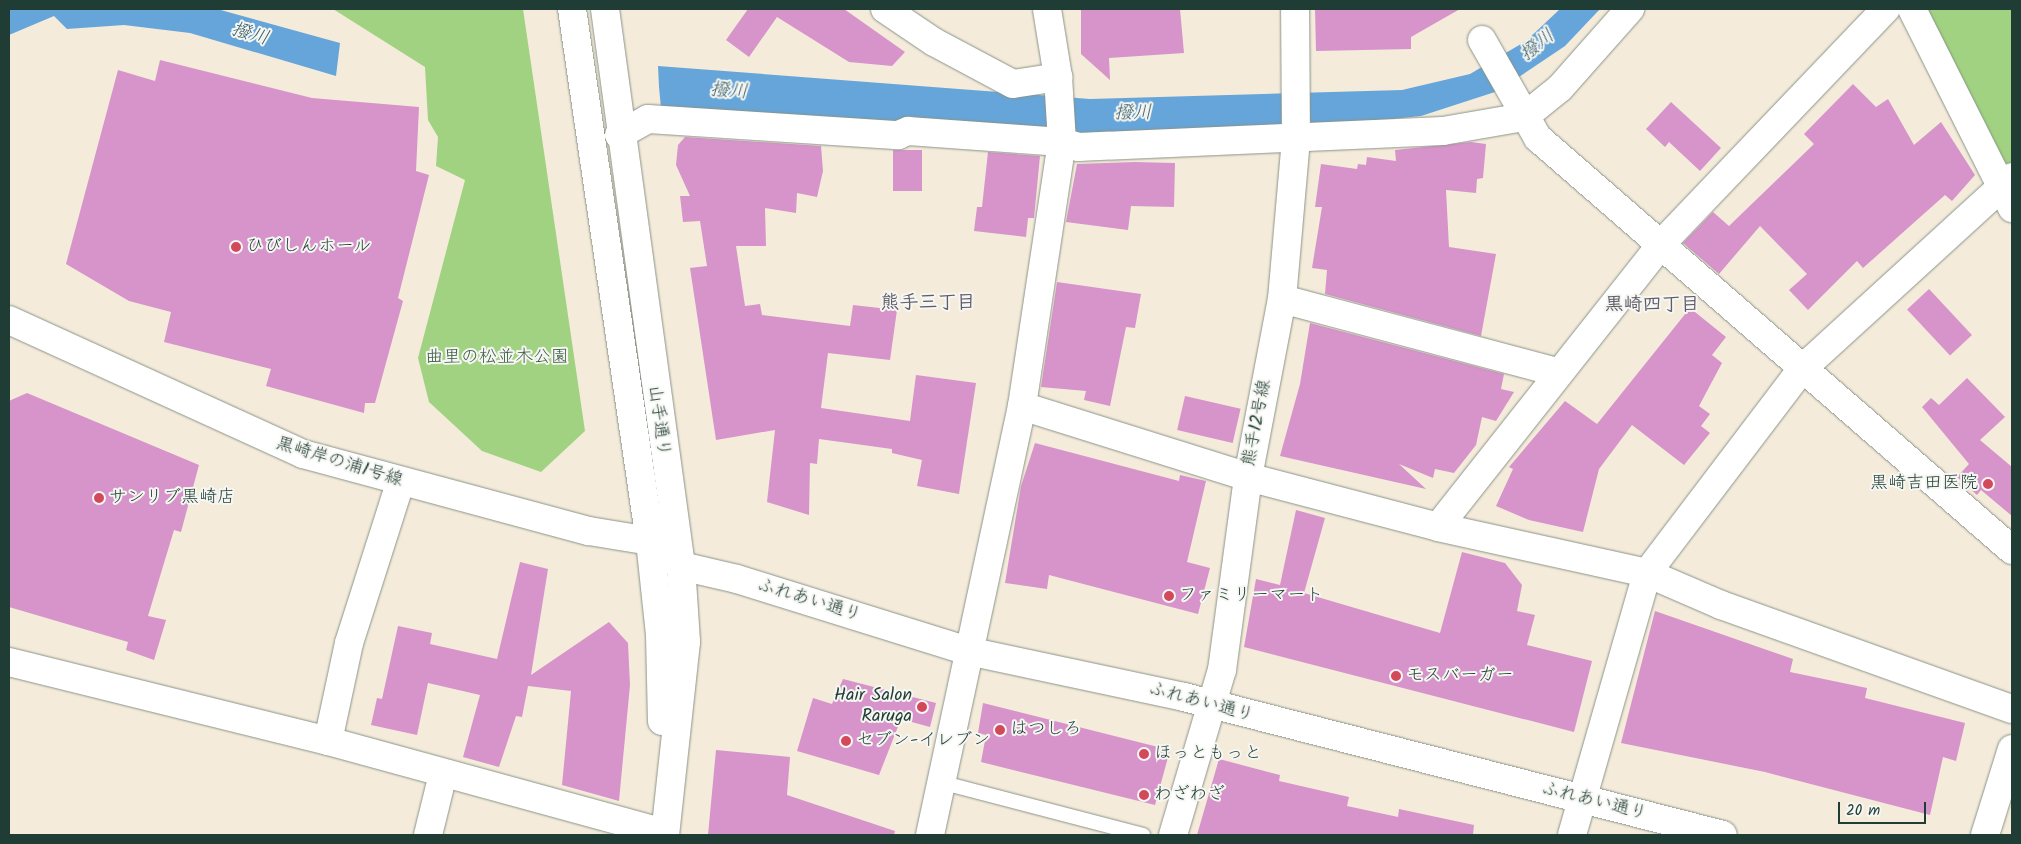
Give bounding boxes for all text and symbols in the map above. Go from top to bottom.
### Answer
water label: 撥川 [229,19,271,51]
water label: 撥川 [1516,25,1560,67]
water label: 撥川 [709,79,749,105]
water label: 撥川 [1114,102,1152,126]
place label: ひびしんホール [246,236,372,258]
marker: ひびしんホール [230,241,242,253]
district label: 熊手三丁目 [881,293,975,315]
district label: 黒崎四丁目 [1605,295,1699,317]
park label: 曲里の松並木公園 [425,347,569,369]
street label: 熊手12号線 [1239,378,1277,468]
street label: 山手通り [642,384,674,458]
street label: 黒崎岸の浦1号線 [273,433,405,493]
place label: 黒崎吉田医院 [1870,473,1978,495]
marker: 黒崎吉田医院 [1982,478,1994,490]
place label: サンリブ黒崎店 [109,487,235,509]
marker: サンリブ黒崎店 [93,492,105,504]
street label: ふれあい通り [754,575,864,627]
place label: ファミリーマート [1179,585,1323,607]
marker: ファミリーマート [1163,590,1175,602]
place label: モスバーガー [1406,665,1514,687]
marker: モスバーガー [1390,670,1402,682]
street label: ふれあい通り [1146,679,1256,727]
place label: Hair Salon Raruga [834,686,912,729]
marker: Hair Salon Raruga [916,701,928,713]
place label: はつしろ [1010,719,1082,741]
marker: はつしろ [994,724,1006,736]
place label: セブン-イレブン [856,730,990,752]
marker: セブン-イレブン [840,735,852,747]
place label: ほっともっと [1154,743,1262,765]
marker: ほっともっと [1138,748,1150,760]
street label: ふれあい通り [1539,778,1649,826]
place label: わざわざ [1154,784,1226,806]
marker: わざわざ [1138,789,1150,801]
scale bar [1841,792,1928,824]
text: 20 m [1846,799,1880,823]

